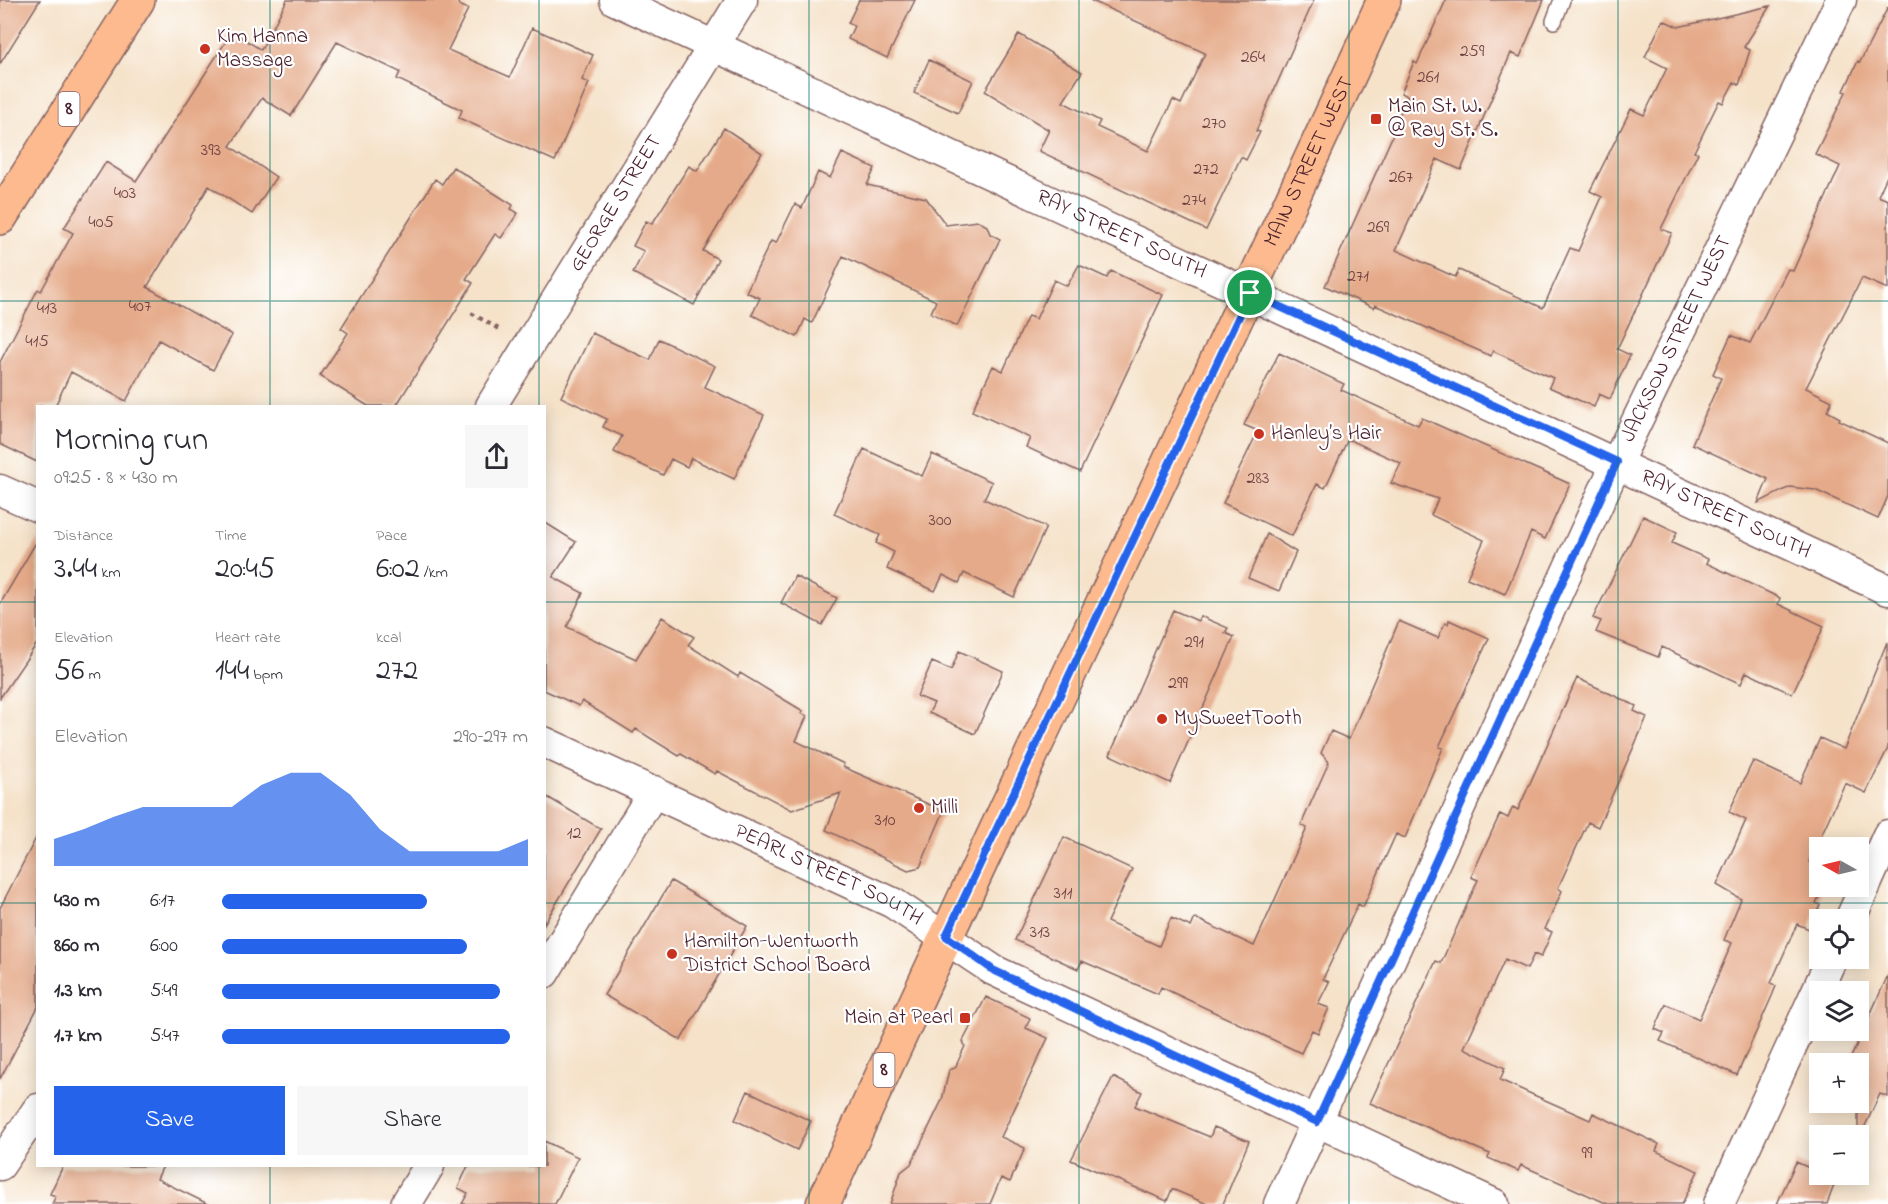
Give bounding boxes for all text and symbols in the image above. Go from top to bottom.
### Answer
place label: Kim Hanna Massage [217,22,308,78]
house number: 259 [1460,39,1485,65]
marker: Kim Hanna Massage [198,42,212,56]
house number: 264 [1241,45,1266,71]
house number: 261 [1417,65,1440,91]
street label: MAIN STREET WEST [1257,72,1362,252]
road number: 8 [58,92,80,126]
place label: Main St. W. @ Ray St. S. [1388,92,1498,148]
house number: 270 [1202,111,1226,137]
marker: Main St. W. @ Ray St. S. [1369,112,1383,126]
street label: GEORGE STREET [562,129,670,278]
house number: 393 [201,138,221,164]
house number: 272 [1193,157,1219,183]
house number: 267 [1389,165,1414,191]
house number: 403 [114,181,136,207]
street label: RAY STREET SOUTH [1031,182,1211,287]
house number: 274 [1182,188,1206,214]
house number: 405 [88,210,114,236]
house number: 269 [1367,215,1390,241]
street label: JACKSON STREET WEST [1614,231,1739,447]
house number: 271 [1347,264,1369,290]
pin [1224,267,1275,318]
icon: arrive [1233,276,1266,309]
house number: 407 [129,294,152,320]
house number: 413 [37,296,57,322]
house number: 415 [25,329,49,355]
text: Morning run [54,417,208,465]
place label: Hanley’s Hair [1271,419,1382,451]
button: share [465,425,528,488]
marker: Hanley’s Hair [1252,427,1266,441]
street label: RAY STREET SOUTH [1636,462,1815,567]
text: 09:25 · 8 × 430 m [54,464,178,493]
house number: 283 [1246,466,1270,492]
house number: 300 [929,508,952,534]
text: Distance [54,524,113,548]
text: Time [215,524,247,548]
text: Pace [376,524,407,548]
text: 3.44 [54,548,97,592]
text: 20:45 [215,548,275,592]
text: 6:02 [376,548,420,592]
text: km [97,561,121,585]
text: /km [420,561,448,585]
text: Elevation [54,626,113,650]
text: Heart rate [215,626,281,650]
text: kcal [376,626,401,650]
house number: 291 [1184,630,1204,656]
text: 56 [54,650,84,694]
text: 144 [215,650,249,694]
text: 272 [376,650,418,694]
text: m [84,663,101,687]
text: bpm [249,663,283,687]
house number: 299 [1168,671,1188,697]
place label: MySweetTooth [1174,704,1302,736]
marker: MySweetTooth [1155,712,1169,726]
text: Elevation [54,723,128,752]
text: 290–297 m [453,723,528,752]
place label: Milli [931,793,958,823]
marker: Milli [912,801,926,815]
house number: 310 [875,808,896,834]
street label: PEARL STREET SOUTH [729,817,928,934]
house number: 12 [567,821,581,847]
north arrow [1809,837,1869,897]
map controls [1809,837,1869,1185]
house number: 311 [1054,881,1073,907]
text: 430 m [54,887,100,916]
text: 6:17 [150,887,175,916]
button: locate [1809,909,1869,969]
house number: 313 [1030,920,1050,946]
place label: Hamilton-Wentworth District School Board [683,927,871,981]
text: 860 m [54,932,99,961]
text: 6:00 [150,932,178,961]
marker: Hamilton-Wentworth District School Board [665,947,679,961]
text: 1.3 km [54,977,102,1006]
text: 5:49 [150,977,177,1006]
button: layers [1809,981,1869,1041]
place label: Main at Pearl [844,1003,953,1033]
marker: Main at Pearl [958,1011,972,1025]
text: 1.7 km [54,1022,102,1051]
text: 5:47 [150,1022,180,1051]
road number: 8 [874,1053,894,1087]
button: + [1809,1053,1869,1113]
button: Save [54,1086,285,1155]
button: Share [297,1086,528,1155]
button: − [1809,1125,1869,1185]
house number: 99 [1582,1141,1593,1167]

